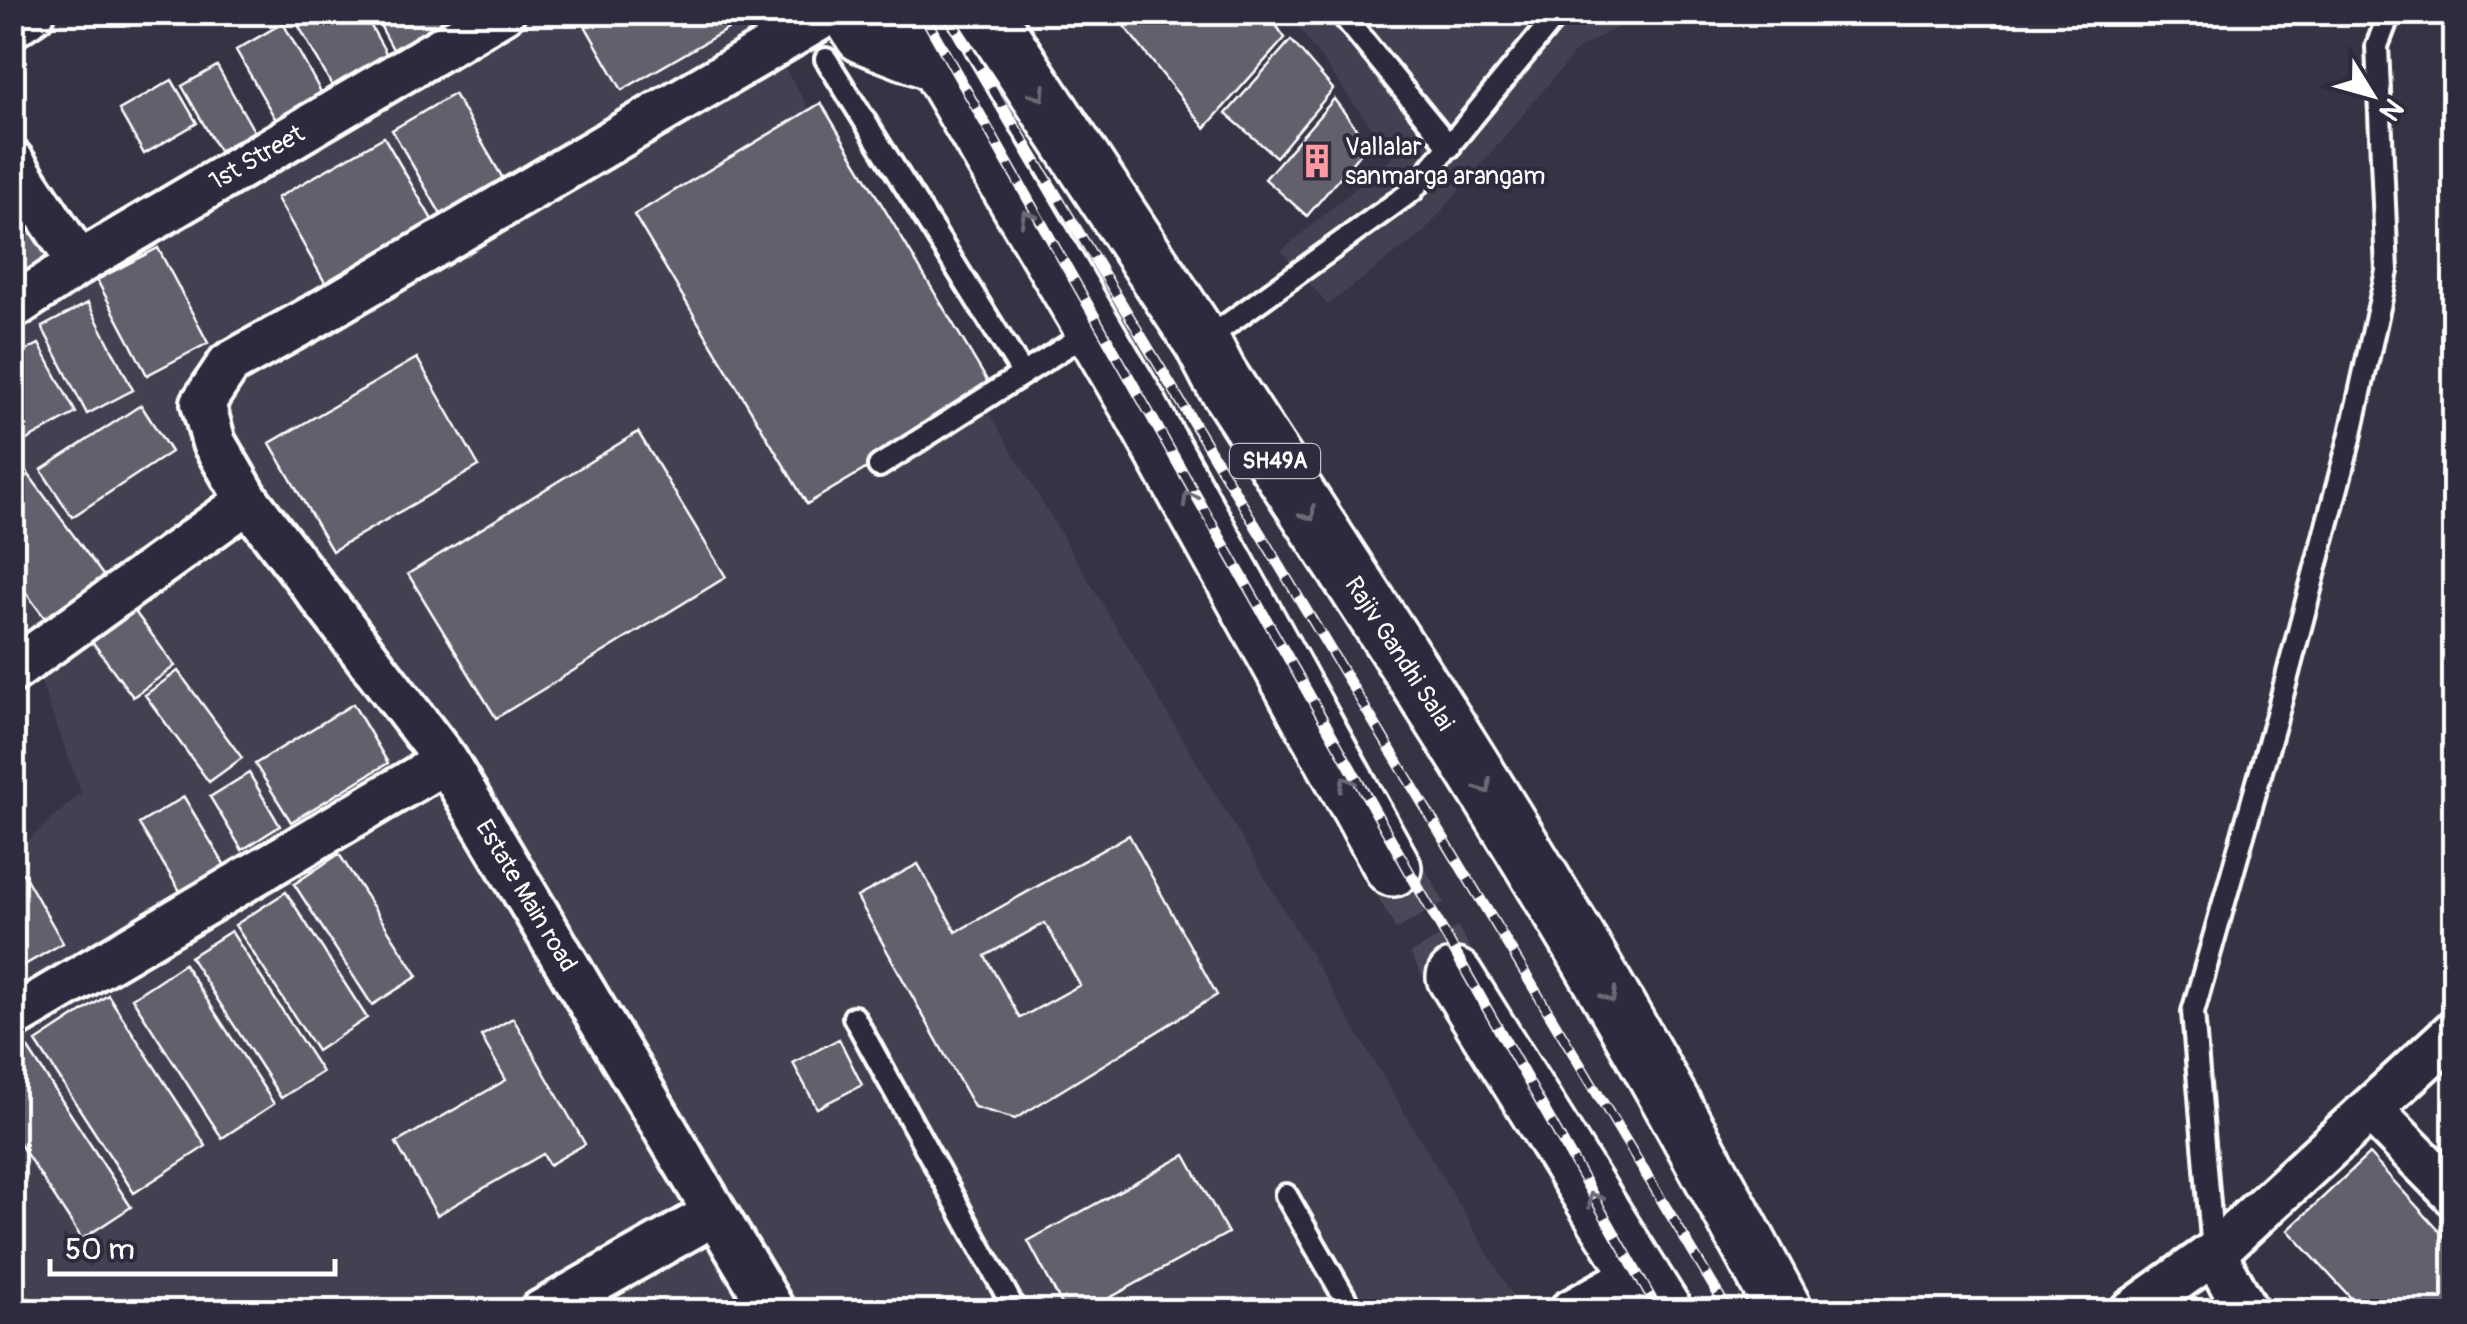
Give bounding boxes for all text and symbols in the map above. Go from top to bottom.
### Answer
north arrow [2322,45,2422,145]
one-way arrow [1026,83,1045,101]
text: N [2371,91,2410,127]
street label: 1st Street [204,118,311,197]
place label: Vallalar sanmarga arangam [1345,132,1546,192]
building icon: Vallalar sanmarga arangam [1298,142,1336,180]
one-way arrow [1020,209,1039,227]
road number: SH49A [1230,444,1320,478]
one-way arrow [1182,491,1202,509]
one-way arrow [1296,504,1315,522]
street label: Rajiv Gandhi Salai [1338,571,1460,737]
one-way arrow [1339,775,1359,793]
one-way arrow [1473,777,1492,795]
street label: Estate Main road [468,814,584,978]
one-way arrow [1598,986,1617,1004]
one-way arrow [1587,1192,1606,1210]
scale bar [50,1214,335,1276]
text: 50 m [65,1231,135,1268]

